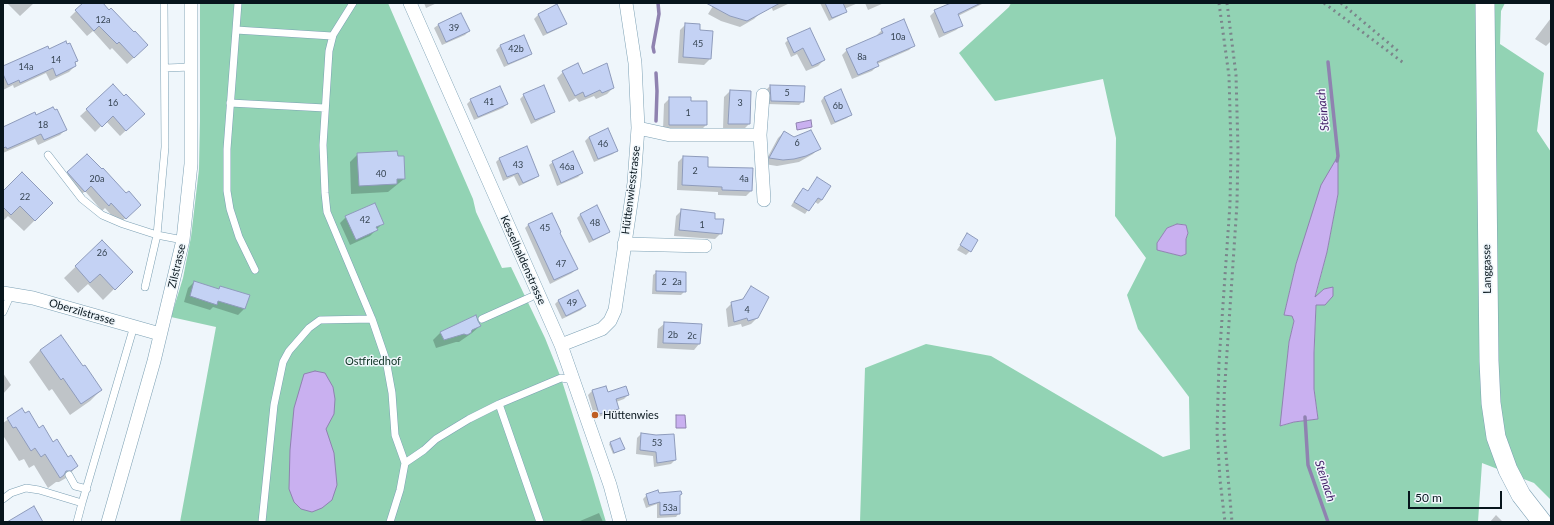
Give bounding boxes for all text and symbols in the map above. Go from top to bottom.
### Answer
house number: 12a [96,15,110,25]
house number: 39 [449,23,459,33]
house number: 10a [891,32,905,42]
house number: 45 [693,39,703,49]
house number: 42b [508,44,524,54]
house number: 8a [857,52,867,62]
house number: 14 [51,55,61,65]
house number: 14a [19,62,33,72]
house number: 5 [784,88,790,98]
water label: Steinach [1314,88,1332,132]
house number: 41 [484,97,494,107]
house number: 16 [108,98,118,108]
house number: 3 [737,98,743,108]
house number: 6b [833,101,843,111]
house number: 1 [685,108,691,118]
house number: 18 [38,120,48,130]
house number: 6 [794,138,800,148]
house number: 46 [598,139,608,149]
street label: Hüttenwiesstrasse [619,145,643,235]
house number: 43 [513,160,523,170]
house number: 46a [560,162,574,172]
house number: 2 [692,166,698,176]
house number: 40 [376,169,386,179]
house number: 20a [90,174,104,184]
house number: 4a [739,174,749,184]
house number: 22 [20,192,30,202]
street label: Kesselhaldenstrasse [497,213,549,307]
house number: 42 [360,215,370,225]
house number: 48 [590,218,600,228]
house number: 1 [699,220,705,230]
house number: 45 [540,223,550,233]
street label: Zilstrasse [165,242,189,290]
street label: Langgasse [1480,244,1494,294]
house number: 26 [97,248,107,258]
house number: 47 [556,259,566,269]
house number: 2 [661,277,667,287]
house number: 2a [672,277,682,287]
street label: Oberzilstrasse [47,296,117,328]
house number: 49 [567,298,577,308]
house number: 4 [744,305,750,315]
house number: 2b [668,330,678,340]
house number: 2c [687,331,697,341]
park label: Ostfriedhof [345,354,401,368]
place label: Hüttenwies [603,408,659,422]
marker: Hüttenwies [590,410,600,420]
house number: 53 [652,438,662,448]
water label: Steinach [1312,458,1338,504]
scale bar [1410,483,1504,509]
text: 50 m [1415,490,1442,505]
house number: 53a [663,503,677,513]

